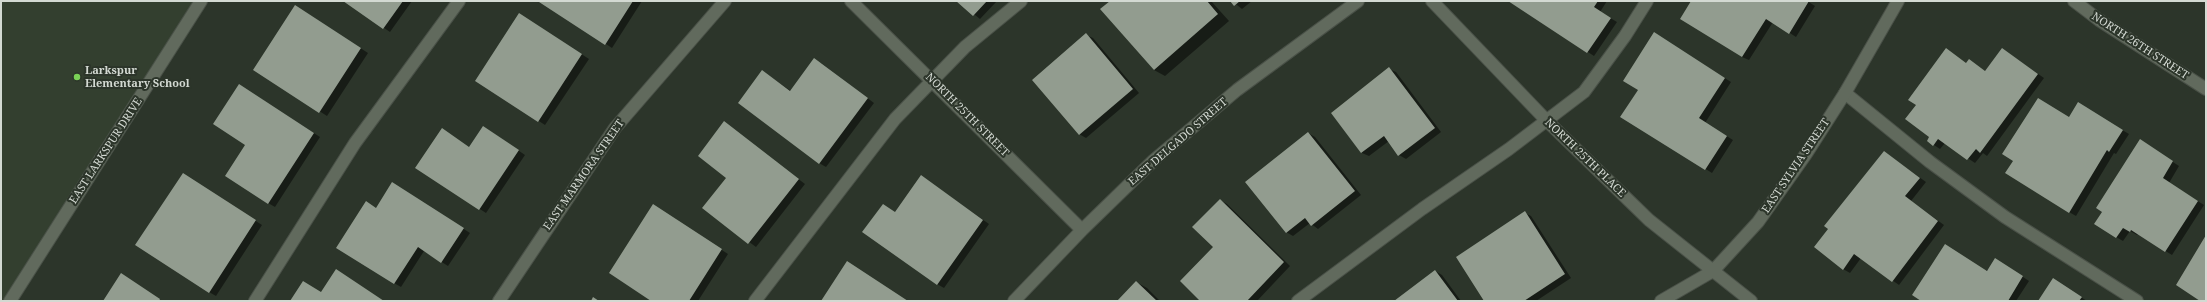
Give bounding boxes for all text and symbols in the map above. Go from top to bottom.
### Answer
street label: NORTH 26TH STREET [2089,10,2191,82]
place label: Larkspur Elementary School [85,64,190,90]
street label: NORTH 25TH STREET [922,70,1012,160]
marker: Larkspur Elementary School [72,72,82,82]
street label: EAST LARKSPUR DRIVE [67,96,145,206]
street label: EAST DELGADO STREET [1126,96,1230,188]
street label: NORTH 25TH PLACE [1542,116,1628,200]
street label: EAST SYLVIA STREET [1759,116,1833,216]
street label: EAST MARMORA STREET [541,117,627,233]

